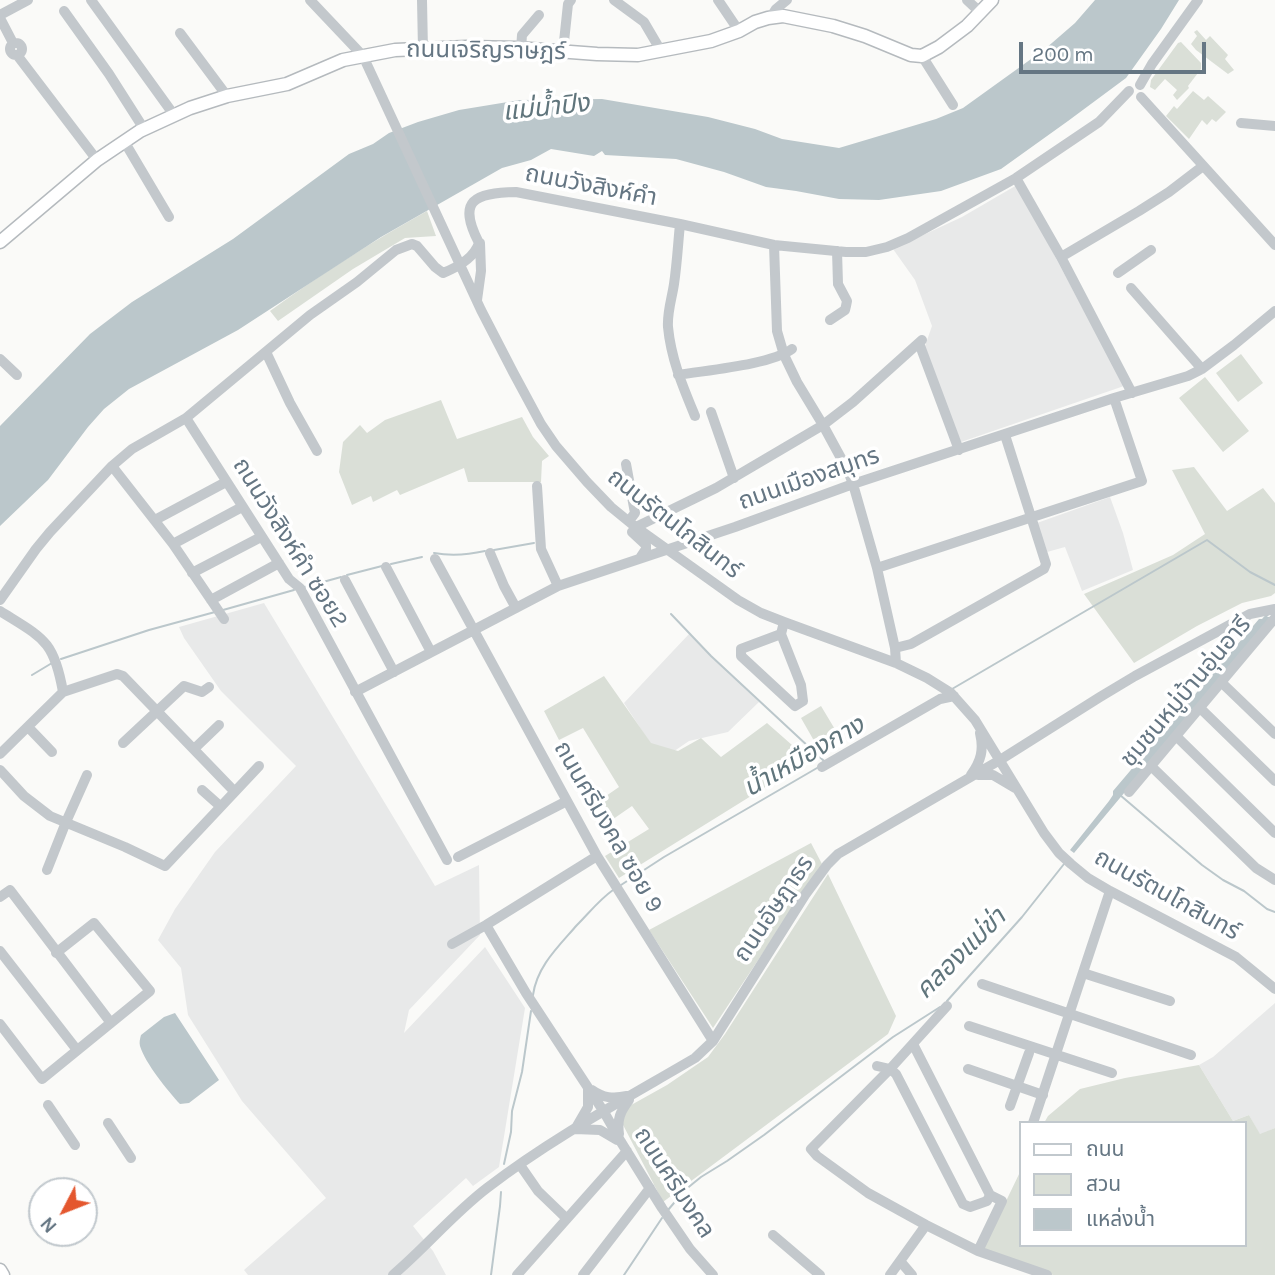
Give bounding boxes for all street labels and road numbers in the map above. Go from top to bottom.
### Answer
street label: ถนนเจริญราษฎร์ [406,35,566,67]
street label: ถนนวังสิงห์คำ [523,159,659,213]
street label: ถนนเมืองสมุทร [735,441,883,517]
street label: ถนนวังสิงห์คำ ซอย2 [226,453,354,633]
street label: ถนนรัตนโกสินทร์ [601,463,747,585]
street label: ชุมชนหมู่บ้านอุ่นอารี [1115,611,1257,773]
street label: ถนนศรีมงคล ซอย 9 [547,736,669,918]
street label: ถนนรัตนโกสินทร์ [1089,843,1245,947]
street label: ถนนอัษฎาธร [728,850,820,968]
street label: ถนนศรีมงคล [627,1122,721,1244]

